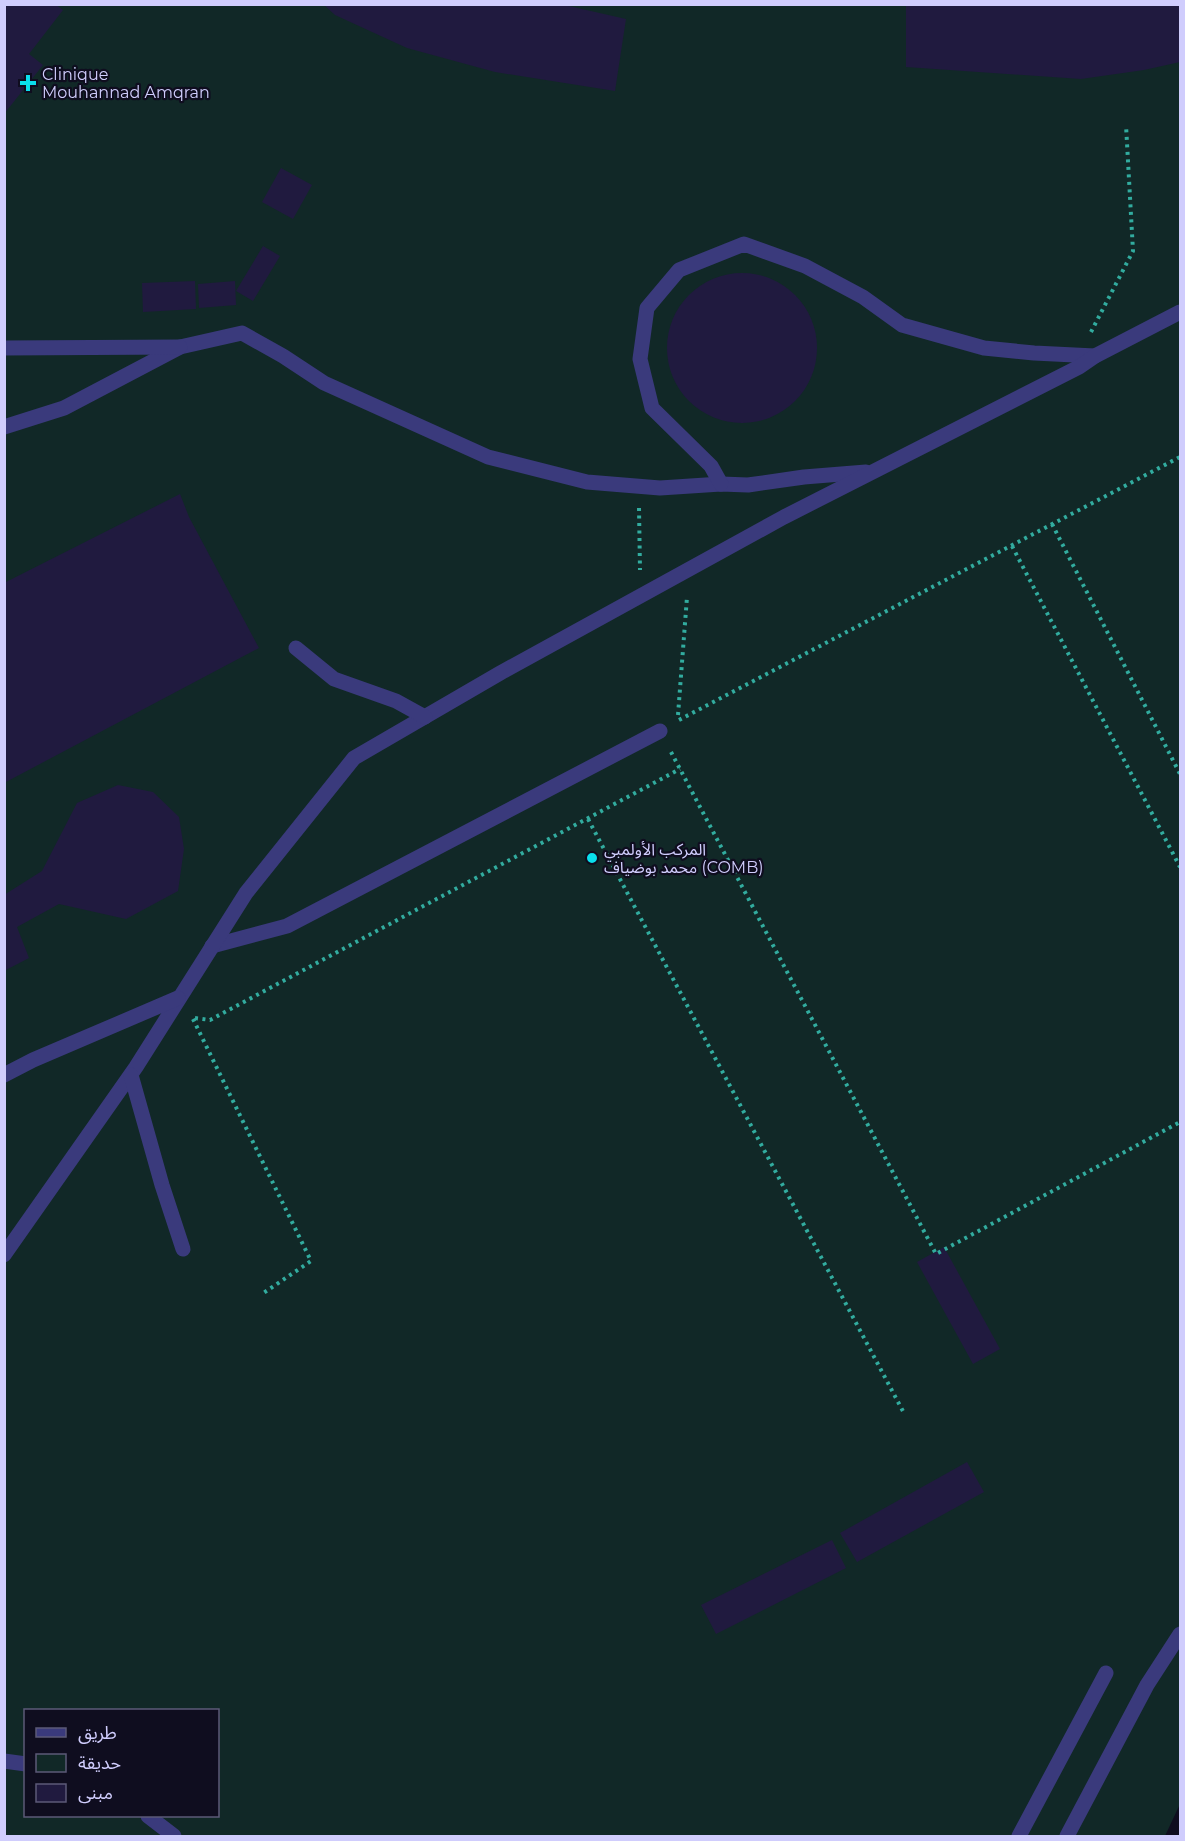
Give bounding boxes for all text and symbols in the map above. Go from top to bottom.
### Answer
place label: Clinique Mouhannad Amqran [42,65,210,102]
marker: Clinique Mouhannad Amqran [19,74,37,92]
place label: المركب الأولمبي محمد بوضياف (COMB) [604,840,763,877]
marker: المركب الأولمبي محمد بوضياف (COMB) [585,851,599,865]
legend [24,1709,219,1817]
text: طريق [78,1722,117,1744]
text: حديقة [78,1752,121,1774]
text: مبنى [78,1782,113,1804]

